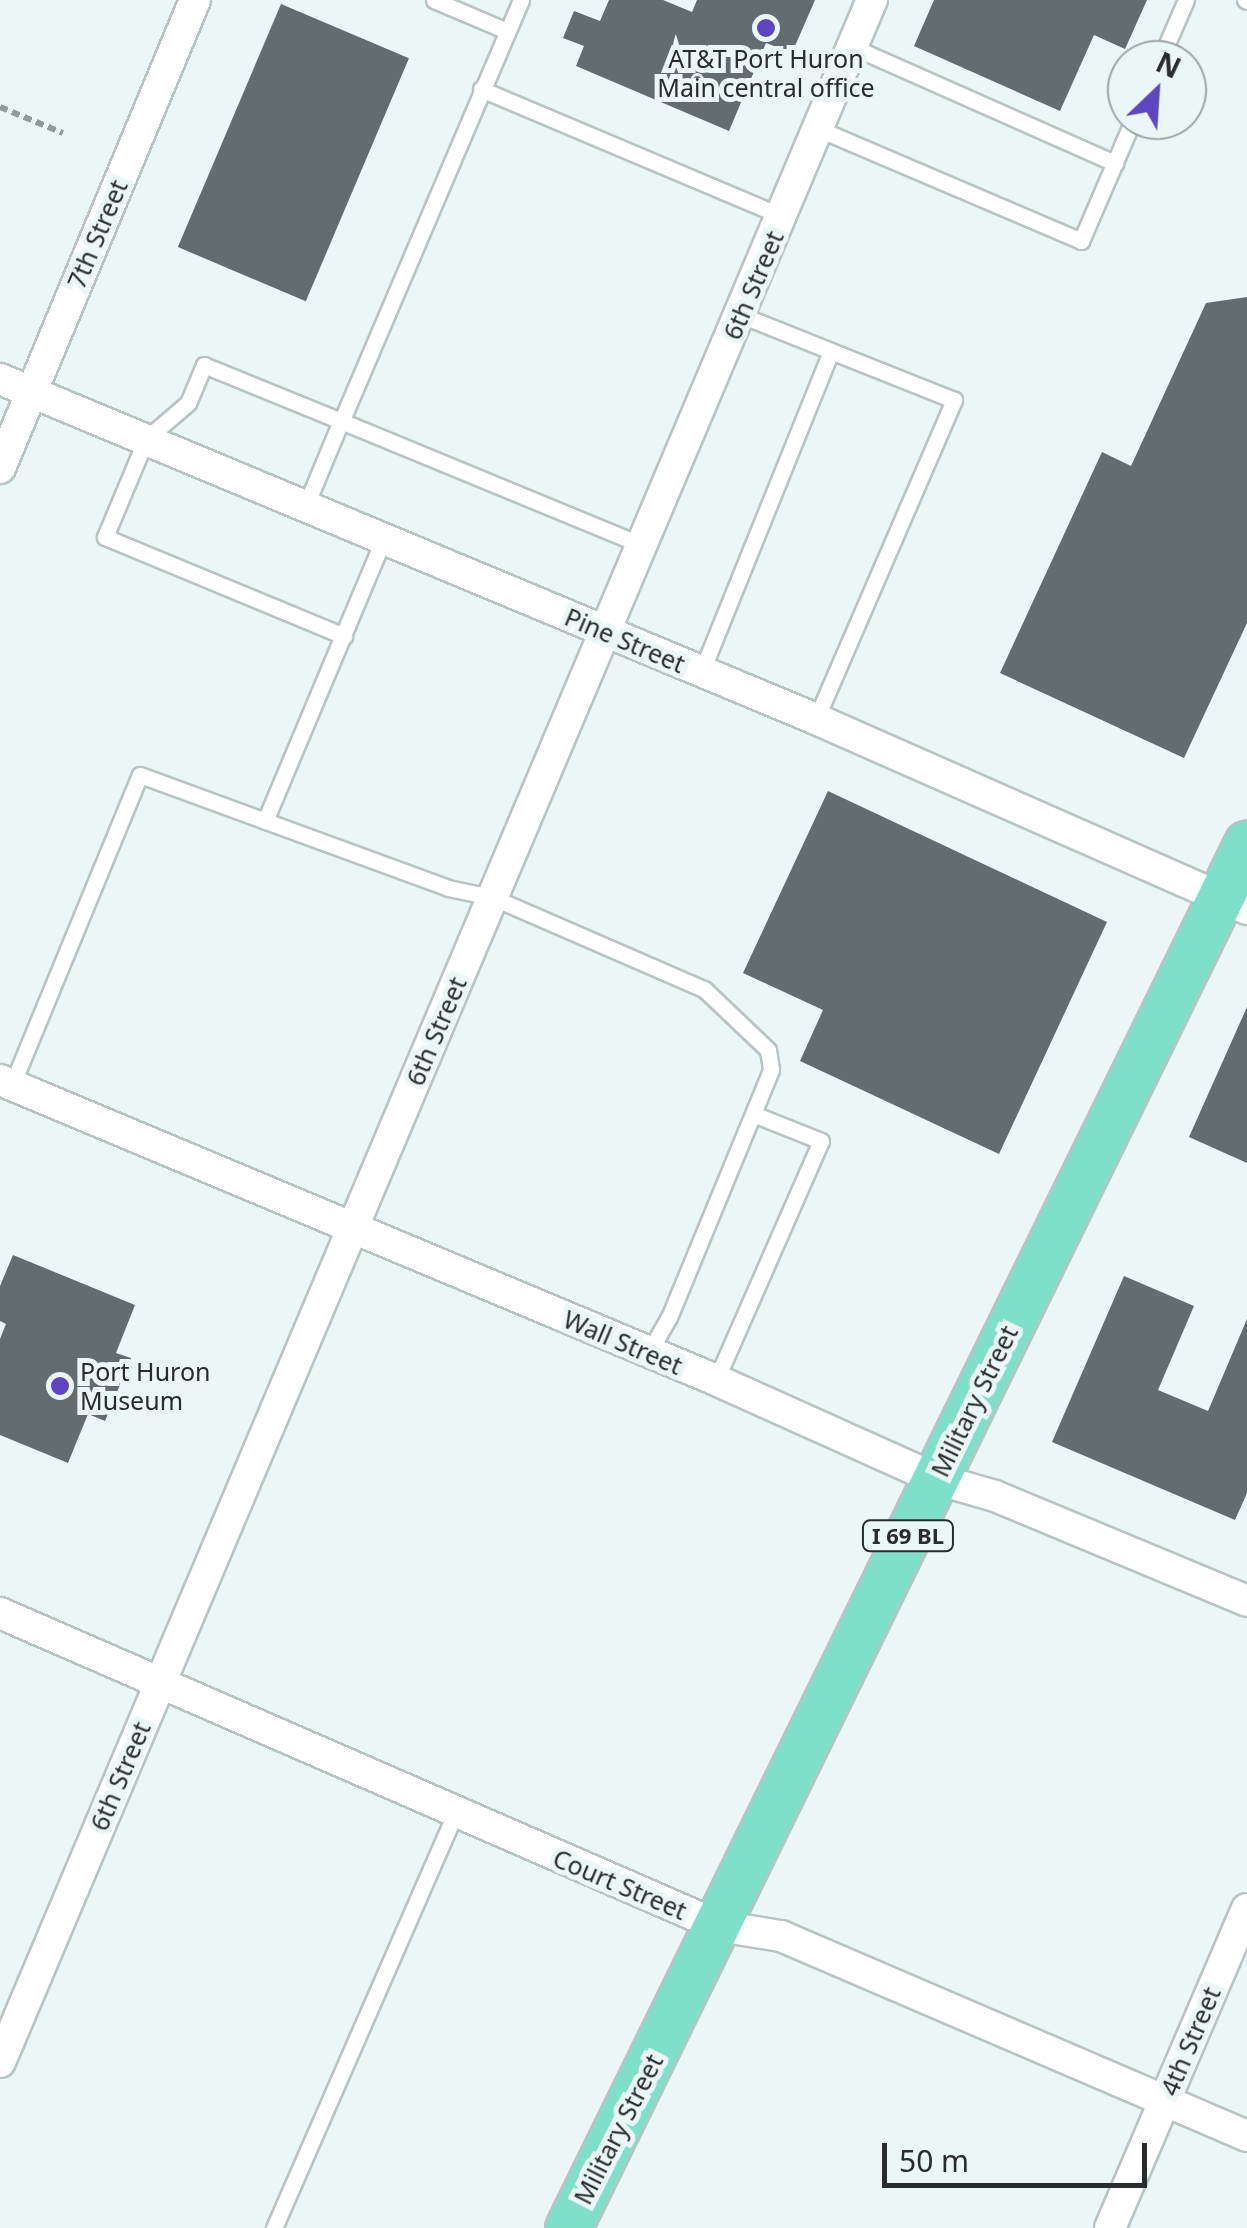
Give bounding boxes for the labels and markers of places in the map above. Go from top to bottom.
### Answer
marker: AT&T Port Huron Main central office [755,17,777,39]
place label: AT&T Port Huron Main central office [657,44,875,103]
place label: Port Huron Museum [80,1357,210,1416]
marker: Port Huron Museum [49,1375,71,1397]

